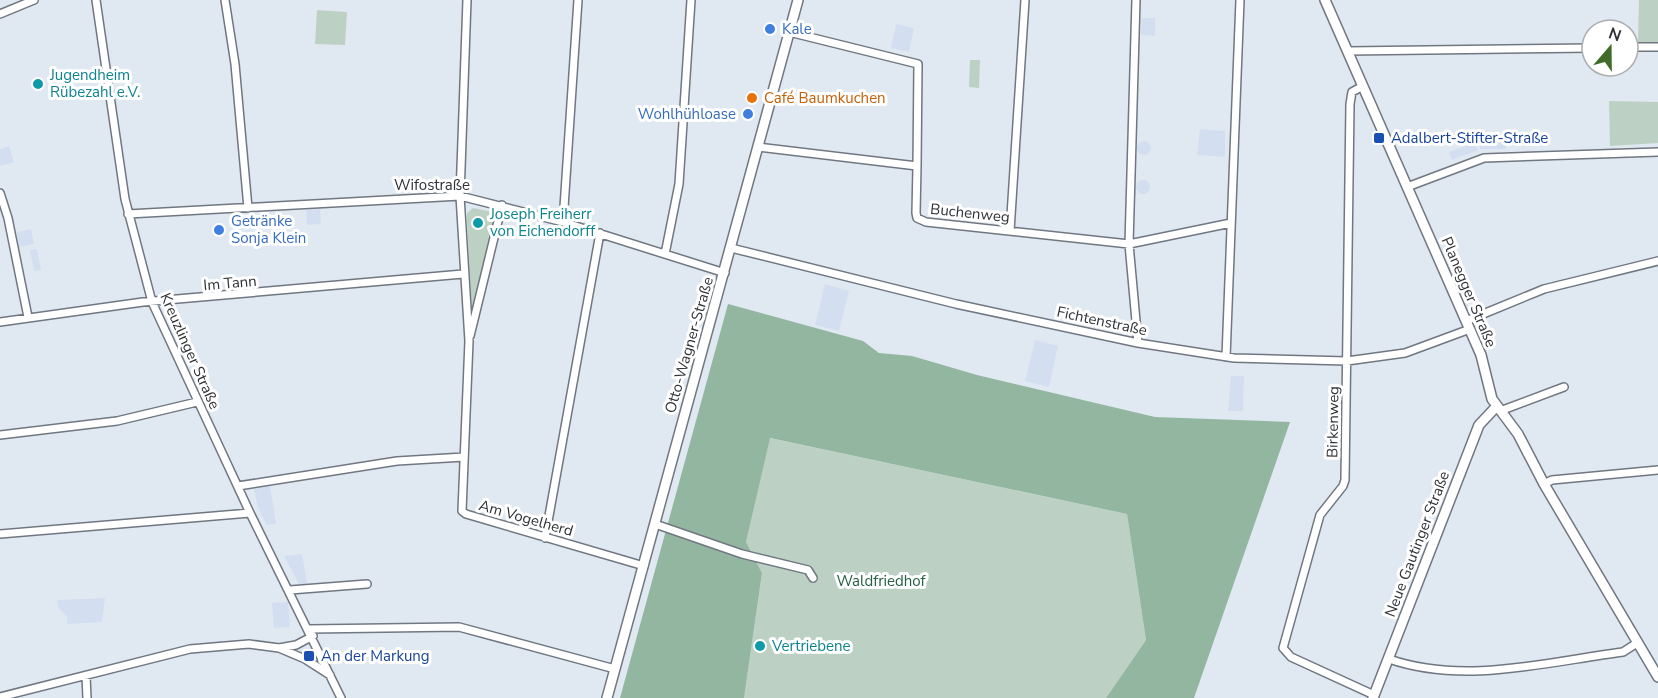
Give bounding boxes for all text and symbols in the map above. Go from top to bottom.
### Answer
north arrow [1580,18,1640,78]
place label: Kale [782,19,812,39]
marker: Kale [763,22,777,36]
text: N [1605,22,1624,47]
place label: Jugendheim Rübezahl e.V. [49,65,140,102]
marker: Jugendheim Rübezahl e.V. [31,77,45,91]
place label: Café Baumkuchen [764,88,886,108]
marker: Café Baumkuchen [745,91,759,105]
place label: Wohlhühloase [638,104,736,124]
marker: Wohlhühloase [741,107,755,121]
place label: Adalbert-Stifter-Straße [1391,128,1548,148]
marker: Adalbert-Stifter-Straße [1372,131,1386,145]
street label: Wifostraße [394,175,470,195]
street label: Buchenweg [929,199,1011,227]
place label: Joseph Freiherr von Eichendorff [489,204,596,241]
place label: Getränke Sonja Klein [231,211,306,248]
marker: Joseph Freiherr von Eichendorff [471,216,485,230]
marker: Getränke Sonja Klein [212,223,226,237]
street label: Planegger Straße [1437,234,1501,350]
street label: Im Tann [203,271,257,295]
street label: Otto-Wagner-Straße [660,275,718,415]
street label: Kreuzlinger Straße [155,290,225,412]
street label: Fichtenstraße [1055,302,1149,340]
street label: Birkenweg [1322,386,1344,458]
street label: Neue Gautinger Straße [1380,468,1454,620]
street label: Am Vogelherd [477,495,575,541]
park label: Waldfriedhof [836,571,927,591]
place label: Vertriebene [771,636,851,656]
marker: Vertriebene [753,639,767,653]
place label: An der Markung [321,646,430,666]
marker: An der Markung [302,649,316,663]

